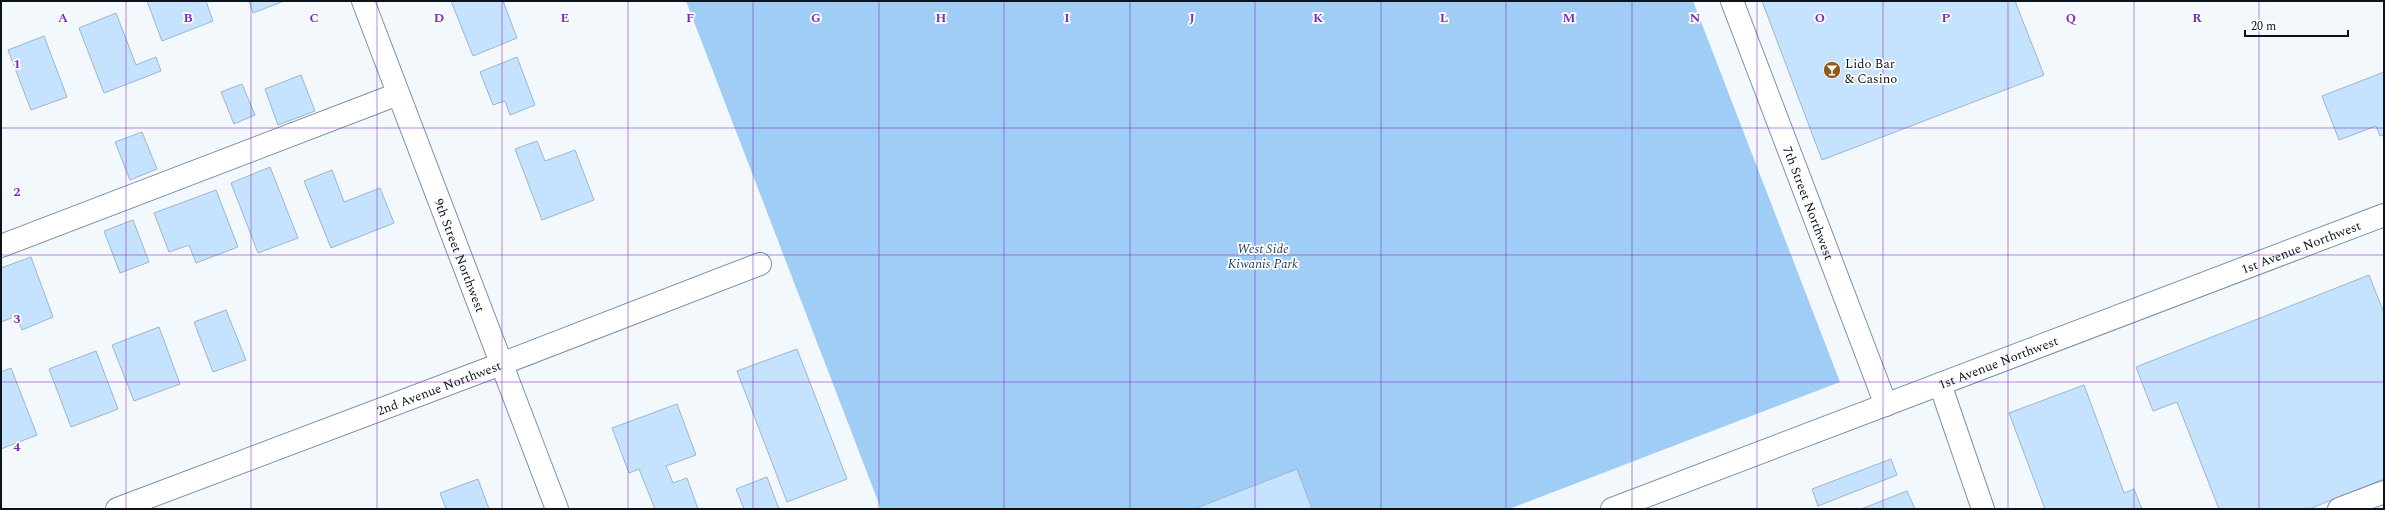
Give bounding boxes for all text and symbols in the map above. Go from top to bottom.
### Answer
text: A [58,8,68,28]
text: B [183,8,193,28]
text: C [309,8,319,28]
text: D [434,8,444,28]
text: E [561,8,570,28]
text: F [686,8,694,28]
text: G [811,8,821,28]
text: H [936,8,947,28]
text: I [1064,8,1070,28]
text: J [1189,8,1195,28]
text: K [1313,8,1323,28]
text: L [1440,8,1448,28]
text: M [1563,8,1576,28]
text: N [1690,8,1701,28]
text: O [1815,8,1825,28]
text: P [1942,8,1951,28]
text: Q [2066,8,2077,28]
text: R [2192,8,2202,28]
scale bar [2245,12,2348,38]
text: 20 m [2251,17,2276,36]
text: 1 [13,54,21,74]
place label: Lido Bar & Casino [1845,54,1897,89]
bar icon: Lido Bar & Casino [1822,60,1842,80]
street label: 7th Street Northwest [1777,143,1839,263]
text: 2 [13,182,21,202]
street label: 9th Street Northwest [428,196,490,316]
street label: 1st Avenue Northwest [2238,216,2364,280]
park label: West Side Kiwanis Park [1228,239,1298,274]
text: 3 [13,309,21,329]
street label: 1st Avenue Northwest [1935,331,2062,395]
street label: 2nd Avenue Northwest [374,356,505,421]
text: 4 [13,437,21,457]

